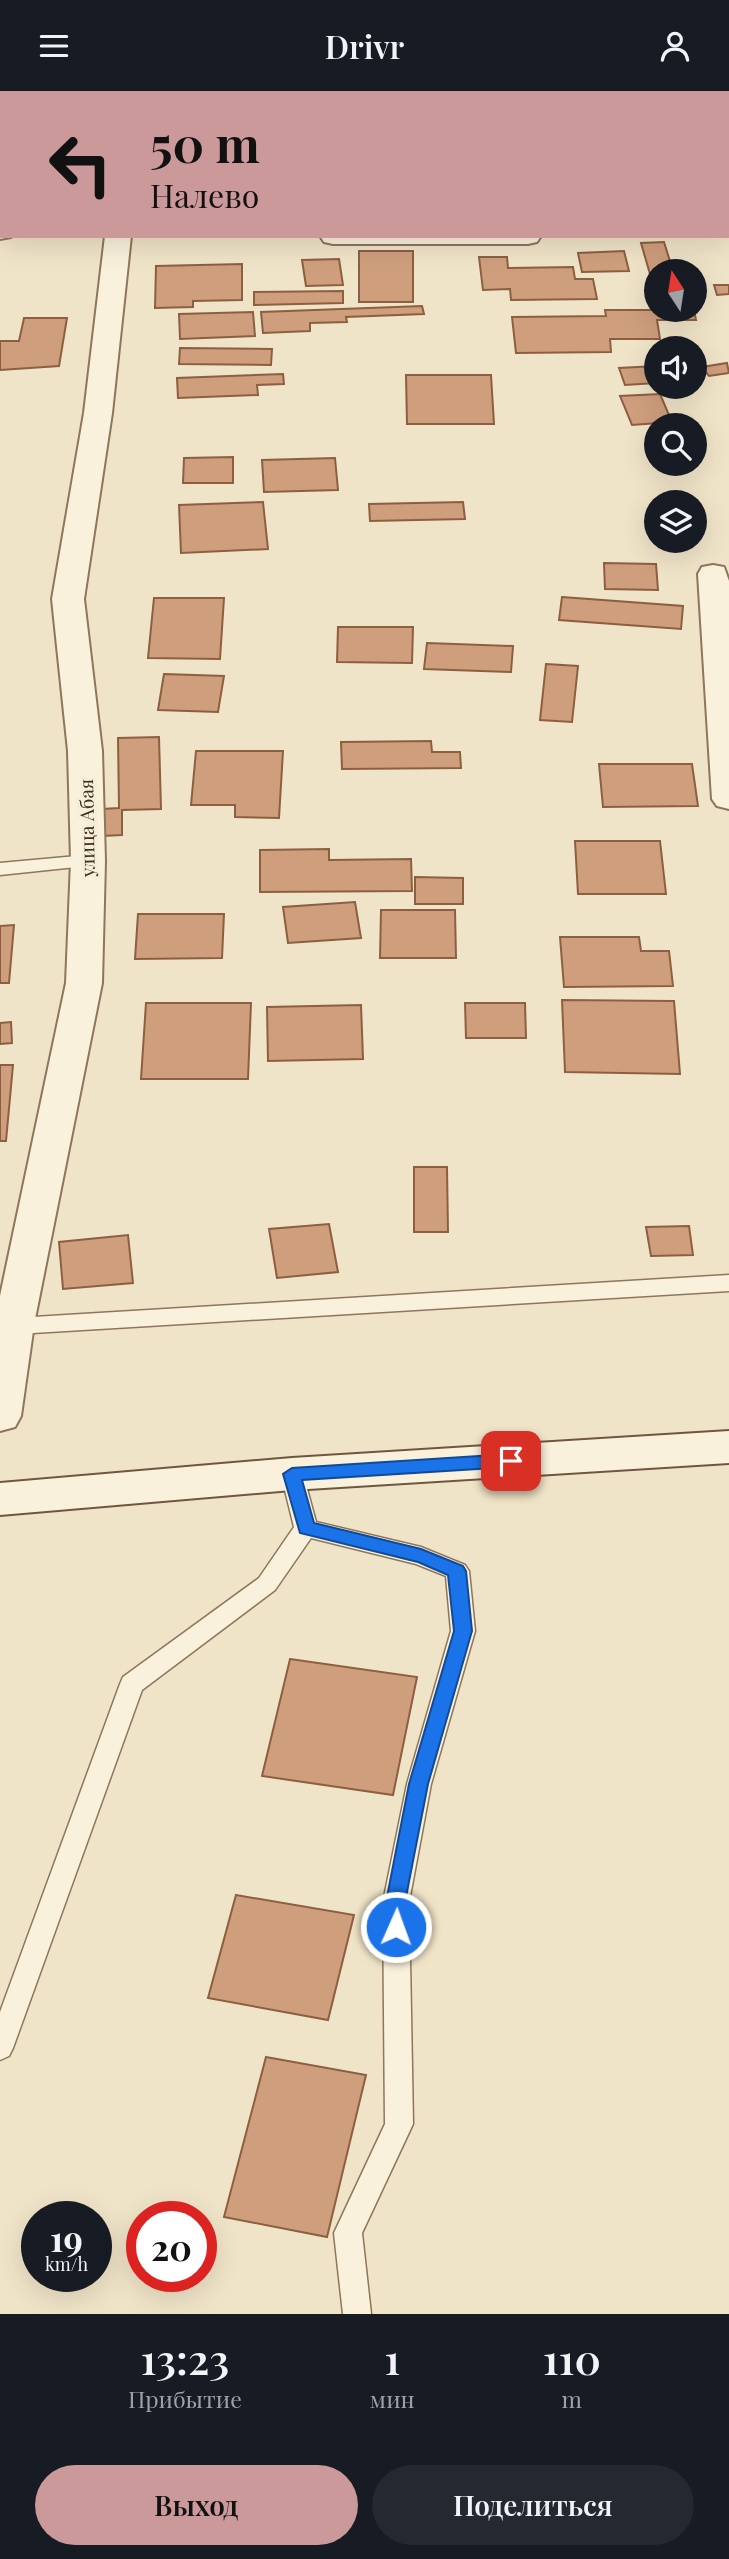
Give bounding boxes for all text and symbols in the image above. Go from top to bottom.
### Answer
text: Drivr [325,24,404,67]
icon: menu [35,27,73,65]
icon: person [656,27,694,65]
text: 50 m [150,110,260,175]
icon: left [35,119,126,210]
text: Налево [150,173,259,216]
north arrow [644,259,707,322]
map controls [644,259,707,553]
button: sound [644,336,707,399]
button: search [644,413,707,476]
button: layers [644,490,707,553]
street label: улица Абая [72,779,100,878]
pin [481,1431,541,1491]
icon: arrive [492,1442,530,1480]
position arrow [359,1890,433,1964]
speed limit sign: 20 [126,2201,217,2292]
text: 19 [50,2214,83,2261]
text: km/h [45,2252,88,2276]
text: 13:23 [141,2330,229,2386]
text: 1 [384,2330,400,2386]
text: 110 [543,2330,601,2386]
text: Прибытие [128,2383,242,2414]
text: мин [370,2383,415,2414]
text: m [562,2383,582,2414]
button: Выход [35,2465,358,2545]
button: Поделиться [372,2465,694,2545]

